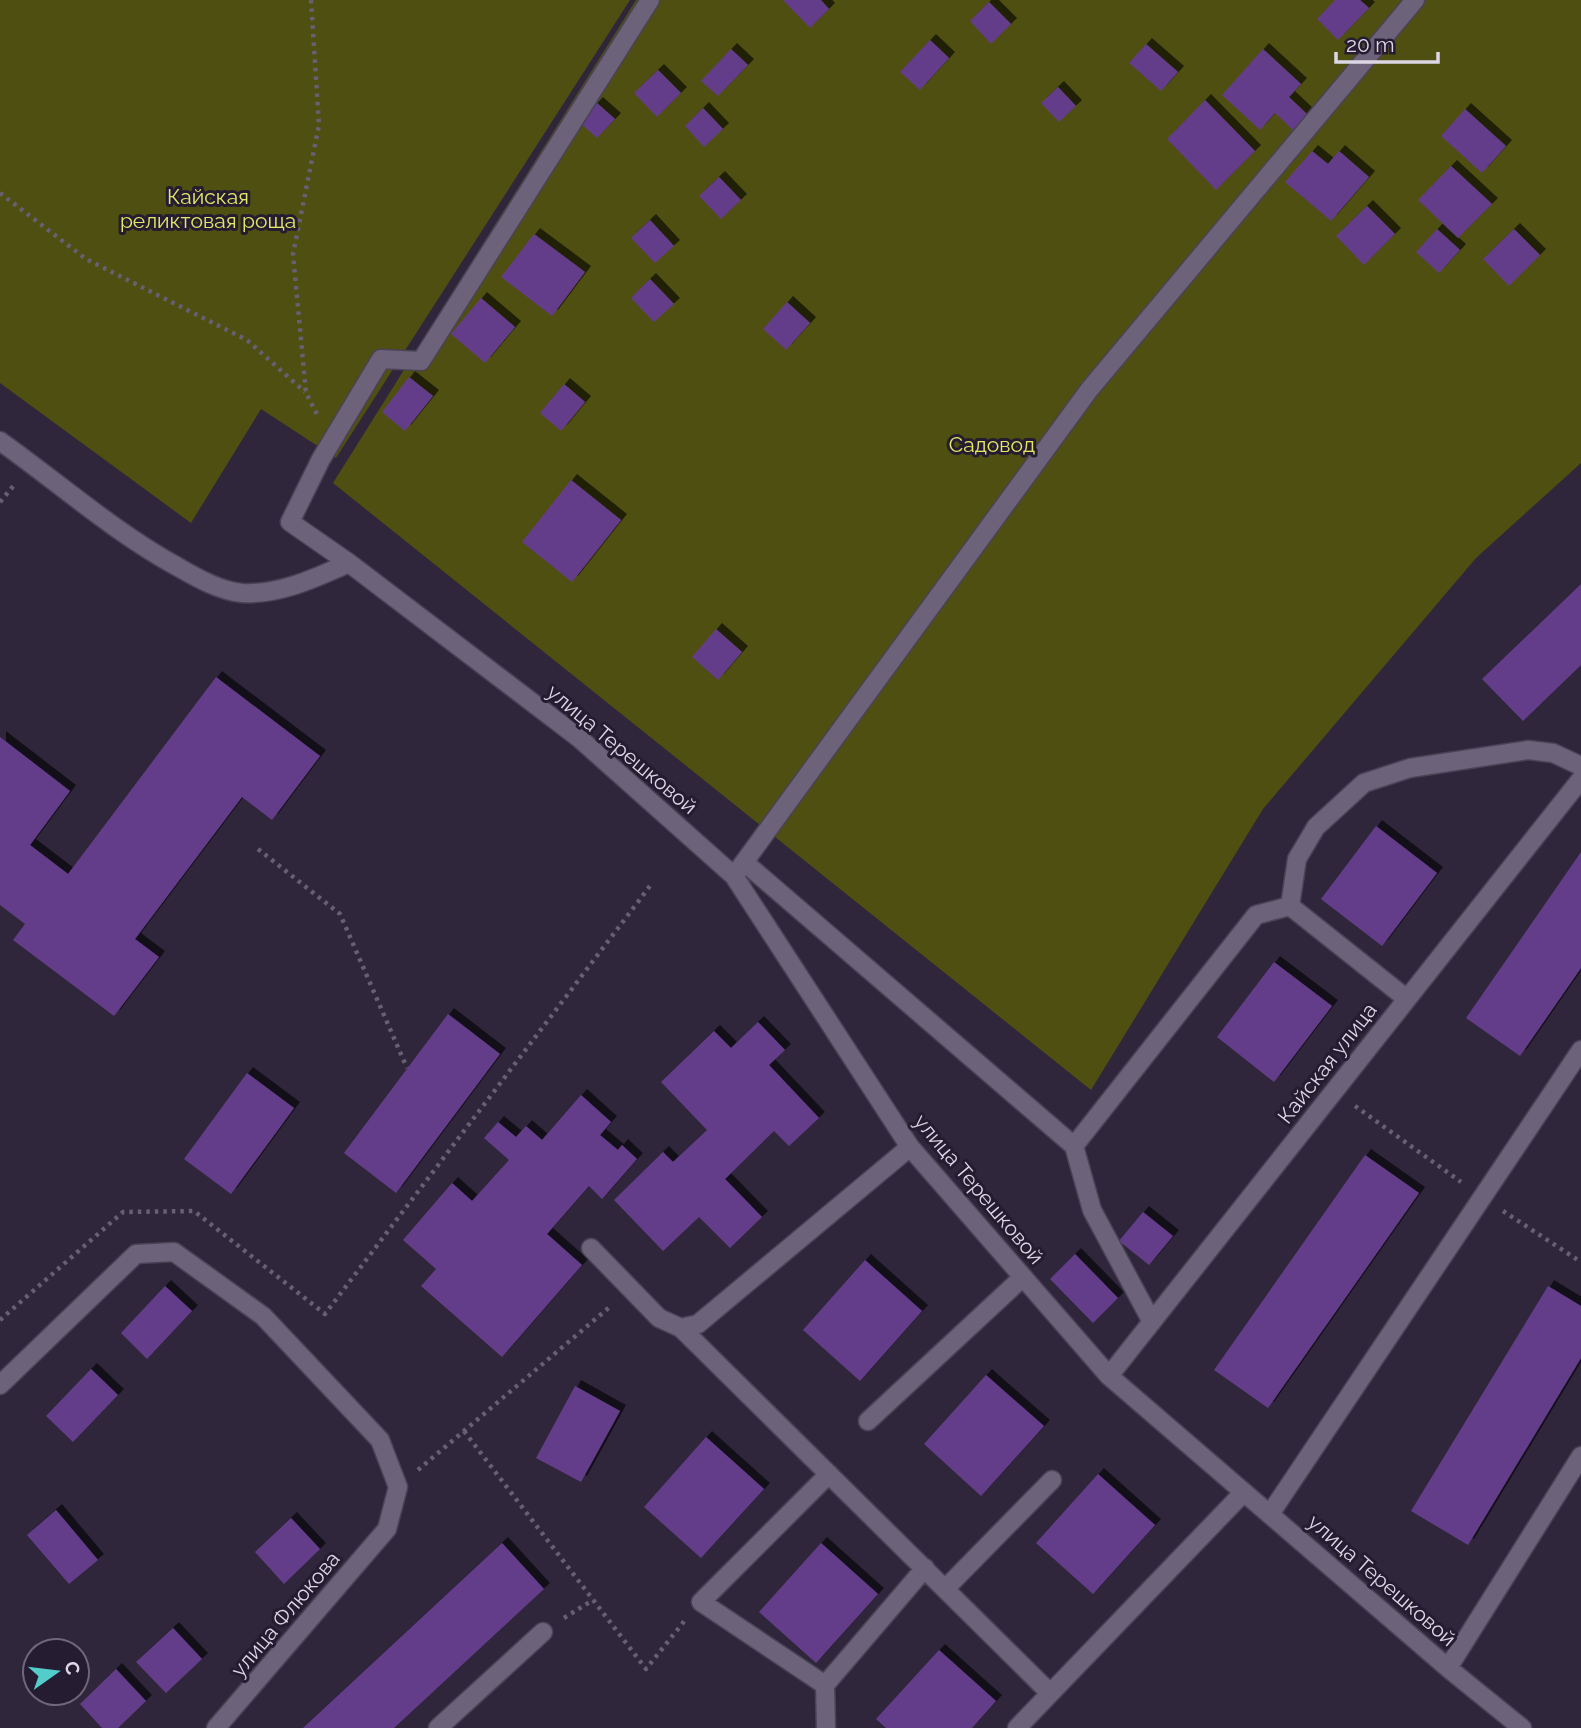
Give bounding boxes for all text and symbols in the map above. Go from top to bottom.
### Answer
scale bar [1336,21,1438,65]
text: 20 m [1346,32,1394,57]
park label: Кайская реликтовая роща [120,184,296,233]
park label: Садовод [949,432,1035,457]
street label: улица Терешковой [542,679,702,819]
street label: Кайская улица [1272,998,1382,1128]
street label: улица Терешковой [909,1109,1049,1269]
street label: улица Терешковой [1303,1509,1461,1651]
street label: улица Флюкова [225,1546,345,1682]
north arrow [21,1637,91,1707]
text: С [60,1659,85,1677]

